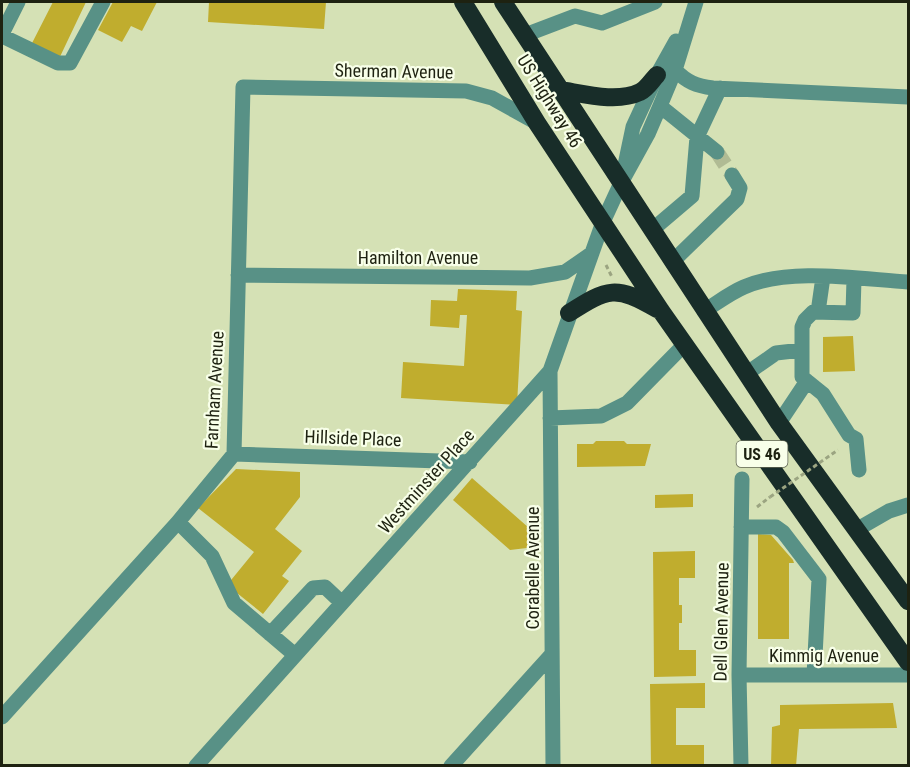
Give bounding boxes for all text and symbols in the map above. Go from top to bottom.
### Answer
street label: US Highway 46 [513,50,587,152]
street label: Sherman Avenue [334,59,454,83]
street label: Hamilton Avenue [358,247,478,268]
street label: Farnham Avenue [200,331,228,449]
street label: Westminster Place [374,425,478,537]
street label: Hillside Place [304,426,402,450]
road number: US 46 [736,441,788,467]
street label: Corabelle Avenue [522,507,543,629]
street label: Dell Glen Avenue [709,562,733,682]
street label: Kimmig Avenue [769,645,879,666]

